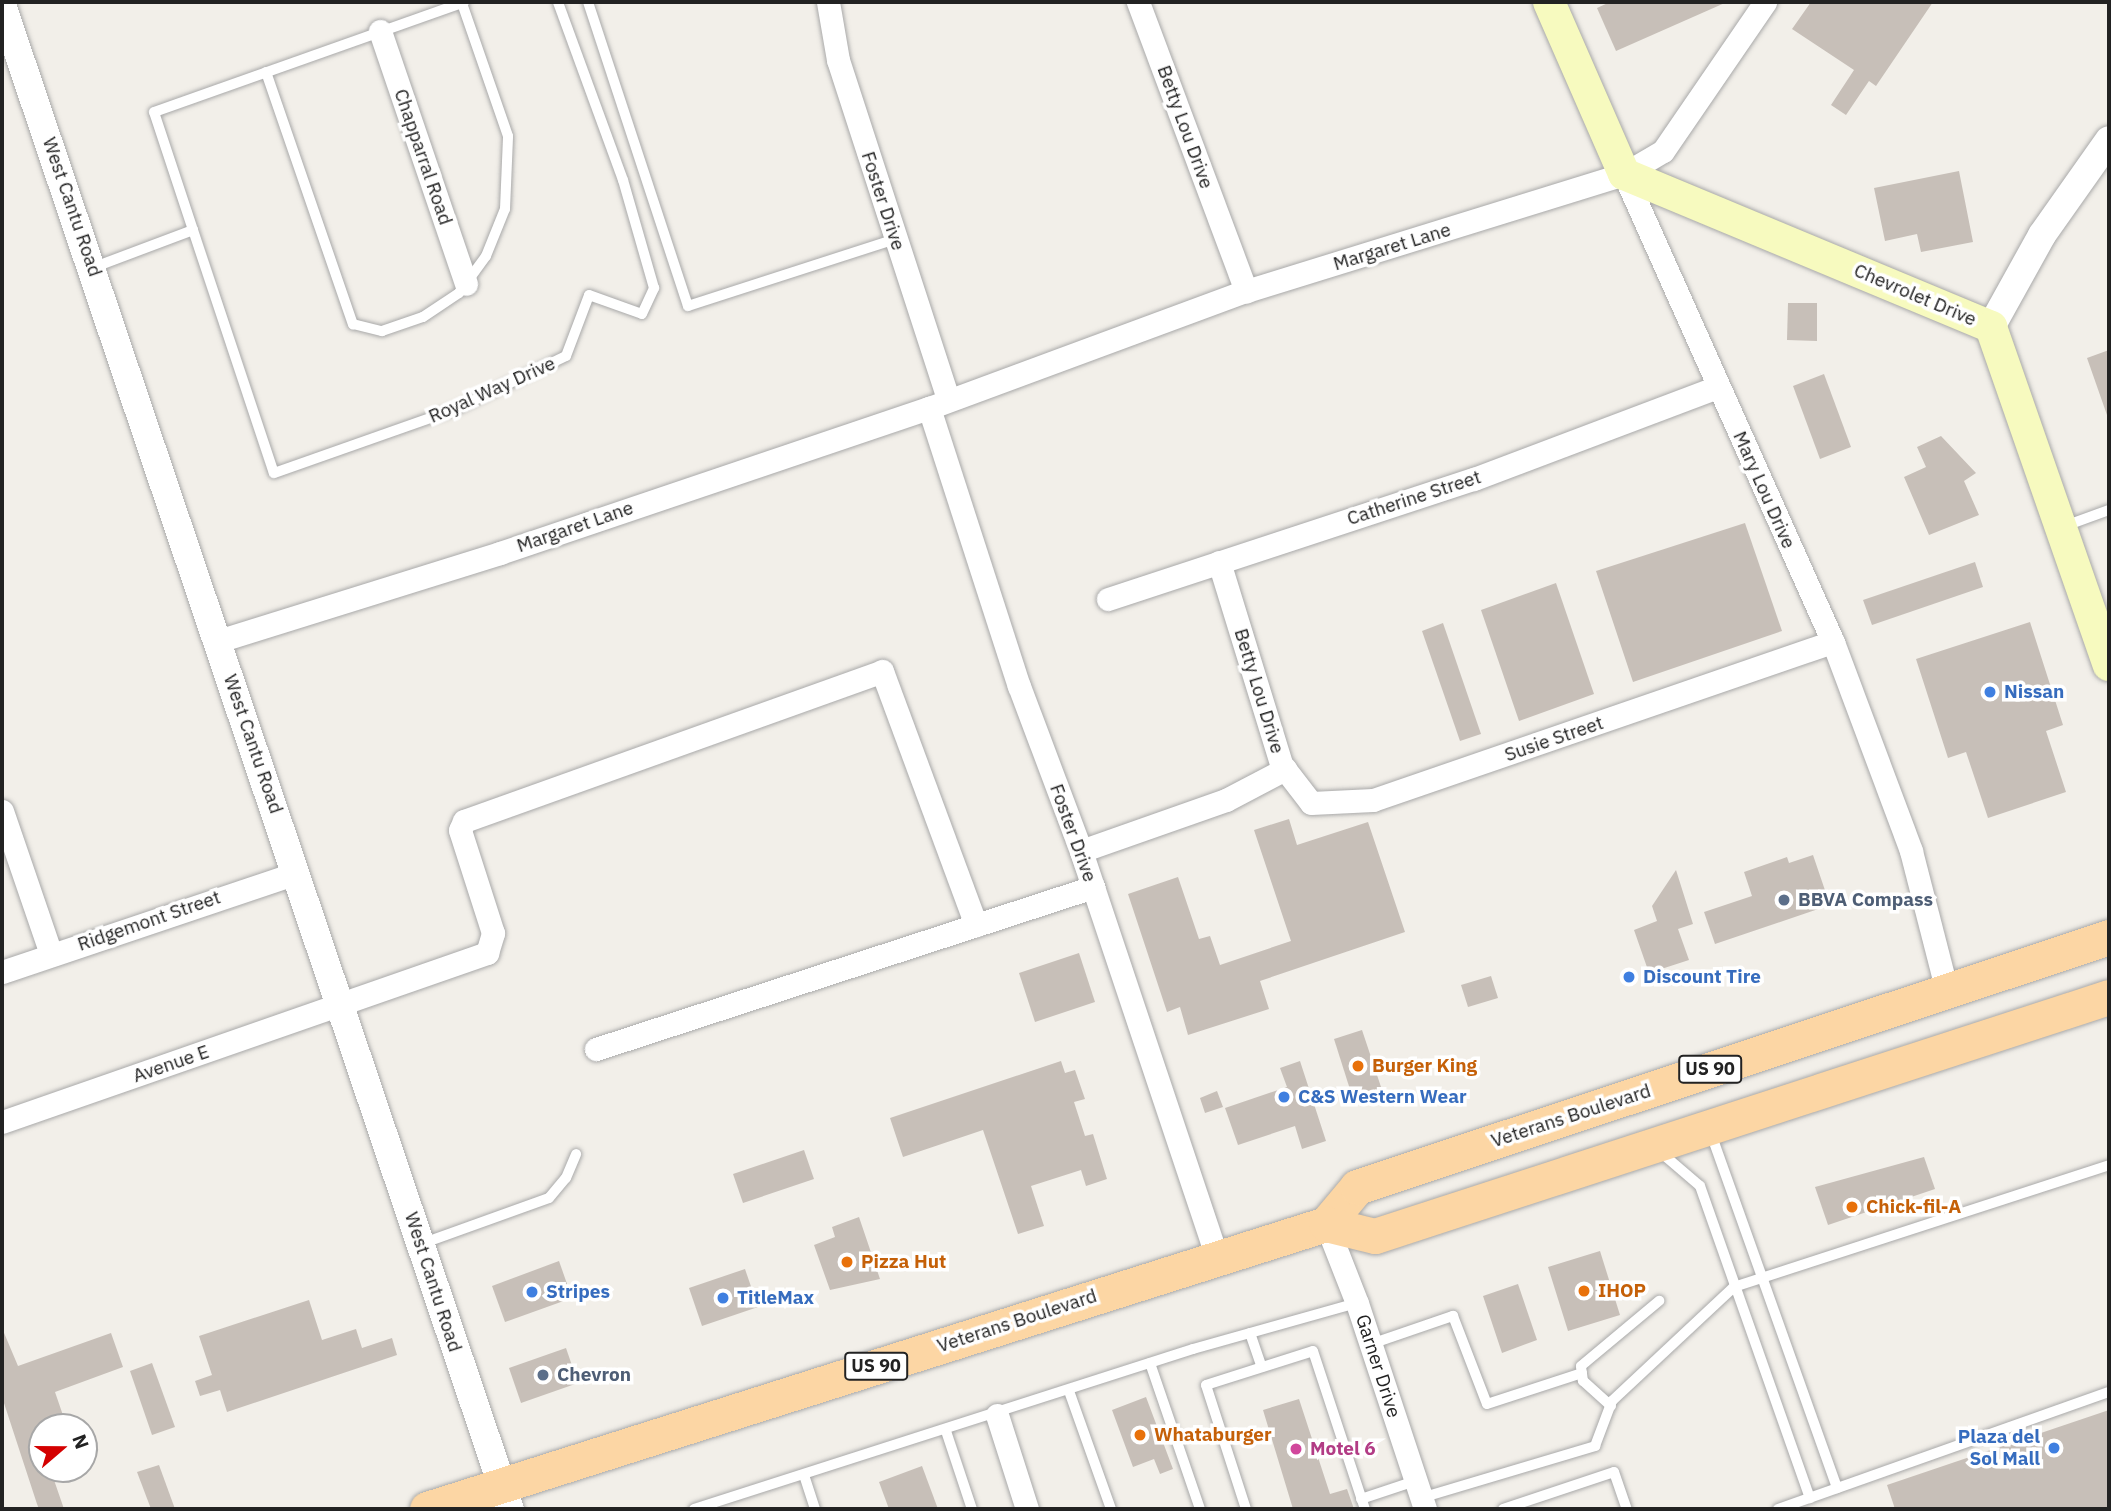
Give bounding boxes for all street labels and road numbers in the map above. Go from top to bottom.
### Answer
street label: Betty Lou Drive [1152,62,1218,192]
street label: Chapparral Road [389,86,457,228]
street label: West Cantu Road [38,134,106,280]
street label: Foster Drive [856,149,910,253]
street label: Margaret Lane [1331,218,1453,276]
street label: Chevrolet Drive [1850,259,1980,331]
street label: Royal Way Drive [425,352,559,428]
street label: Mary Lou Drive [1728,428,1800,552]
street label: Catherine Street [1344,466,1484,530]
street label: Margaret Lane [514,496,636,558]
street label: Betty Lou Drive [1229,626,1289,756]
street label: West Cantu Road [219,671,287,817]
street label: Susie Street [1502,711,1606,767]
street label: Foster Drive [1045,781,1101,885]
street label: Ridgemont Street [75,886,223,956]
street label: Avenue E [130,1040,212,1088]
road number: US 90 [1677,1054,1743,1084]
street label: Veterans Boulevard [1488,1079,1654,1153]
street label: West Cantu Road [400,1209,466,1355]
street label: Veterans Boulevard [934,1284,1100,1358]
street label: Garner Drive [1351,1312,1405,1420]
road number: US 90 [843,1352,909,1380]

